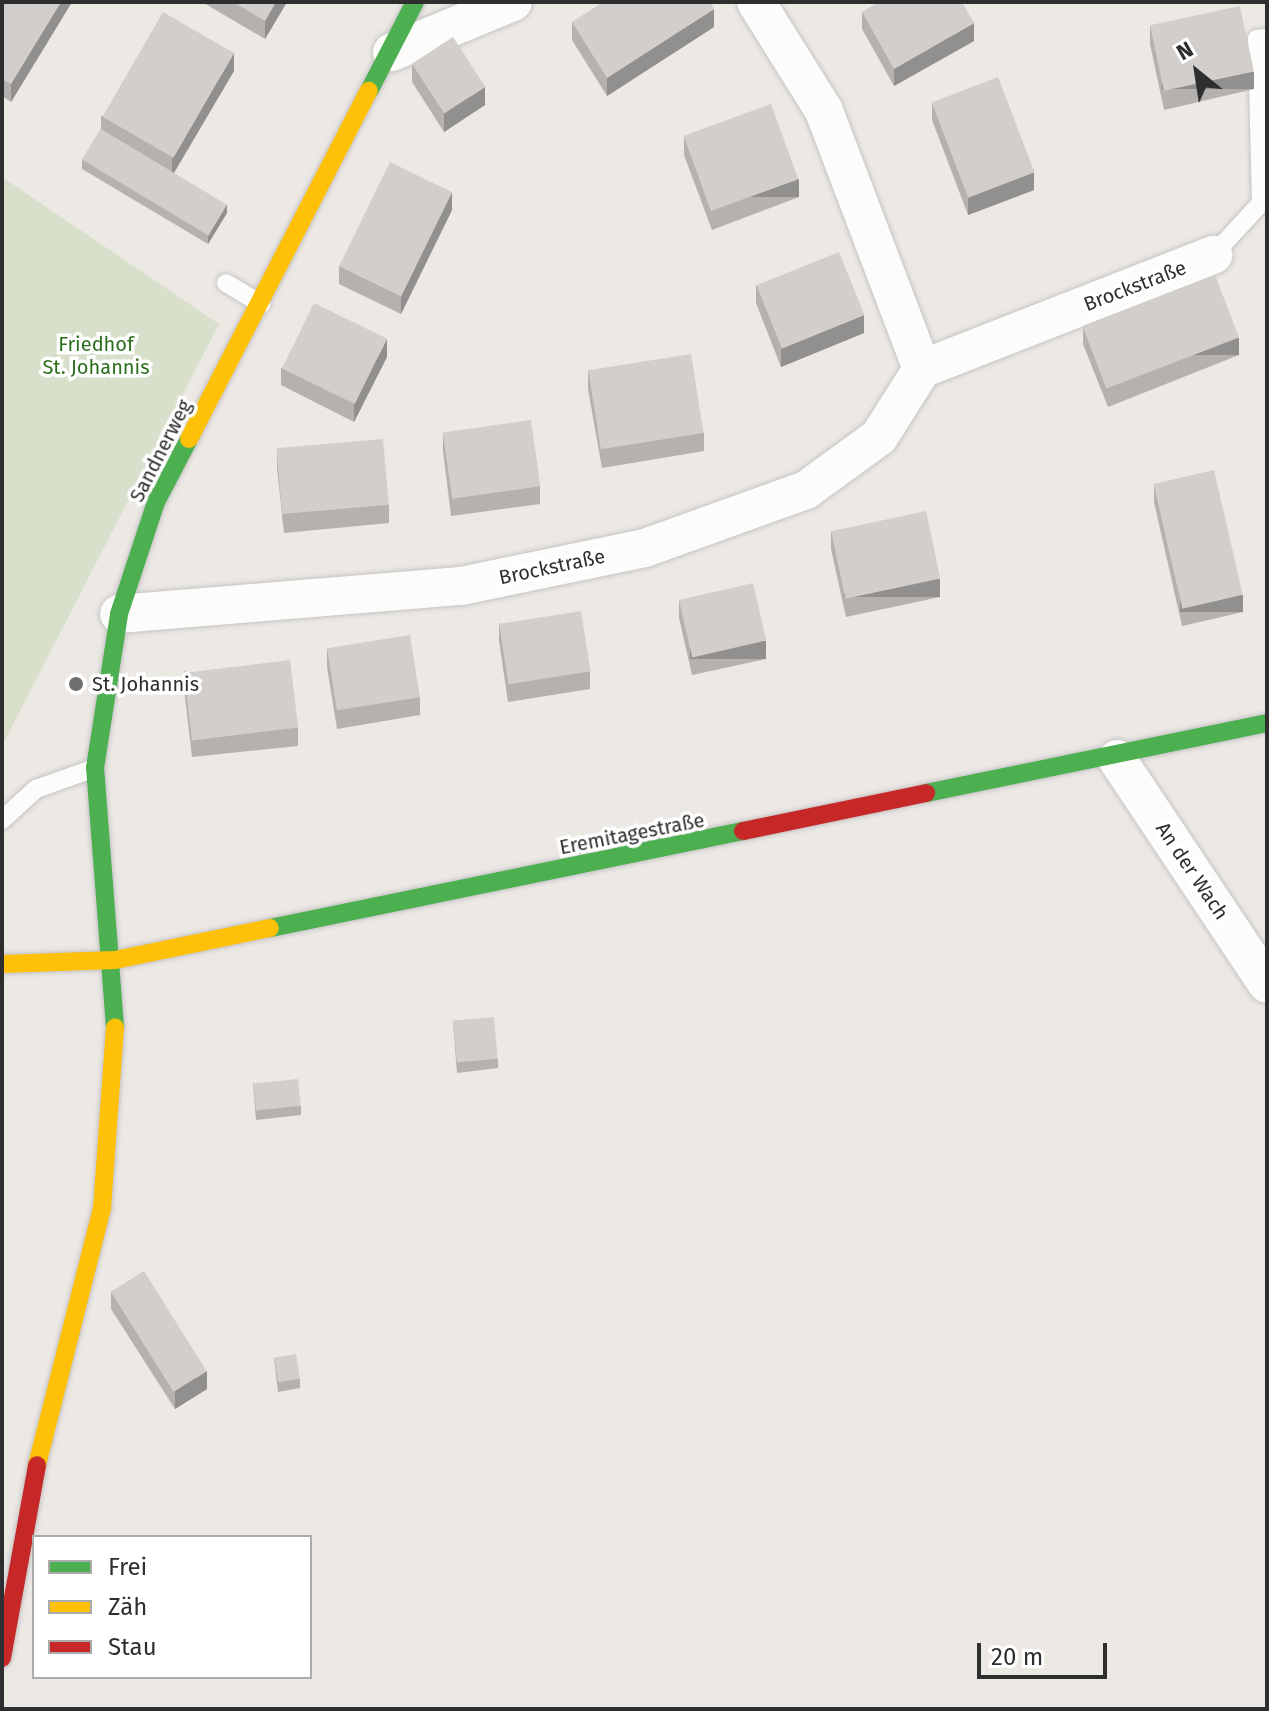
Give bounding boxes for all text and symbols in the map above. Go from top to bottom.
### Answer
north arrow [1157,32,1237,112]
text: N [1172,35,1198,66]
street label: Brockstraße [1080,255,1190,317]
park label: Friedhof St. Johannis [42,333,150,380]
street label: Sandnerweg [125,396,197,506]
street label: Brockstraße [497,544,607,590]
place label: St. Johannis [92,672,199,696]
marker: St. Johannis [67,675,85,693]
street label: Eremitagestraße [557,808,707,860]
street label: An der Wach [1151,818,1233,924]
legend [32,1535,312,1679]
text: Frei [108,1553,147,1581]
text: Zäh [108,1593,147,1621]
scale bar [981,1627,1111,1677]
text: Stau [108,1633,157,1661]
text: 20 m [991,1643,1043,1671]

